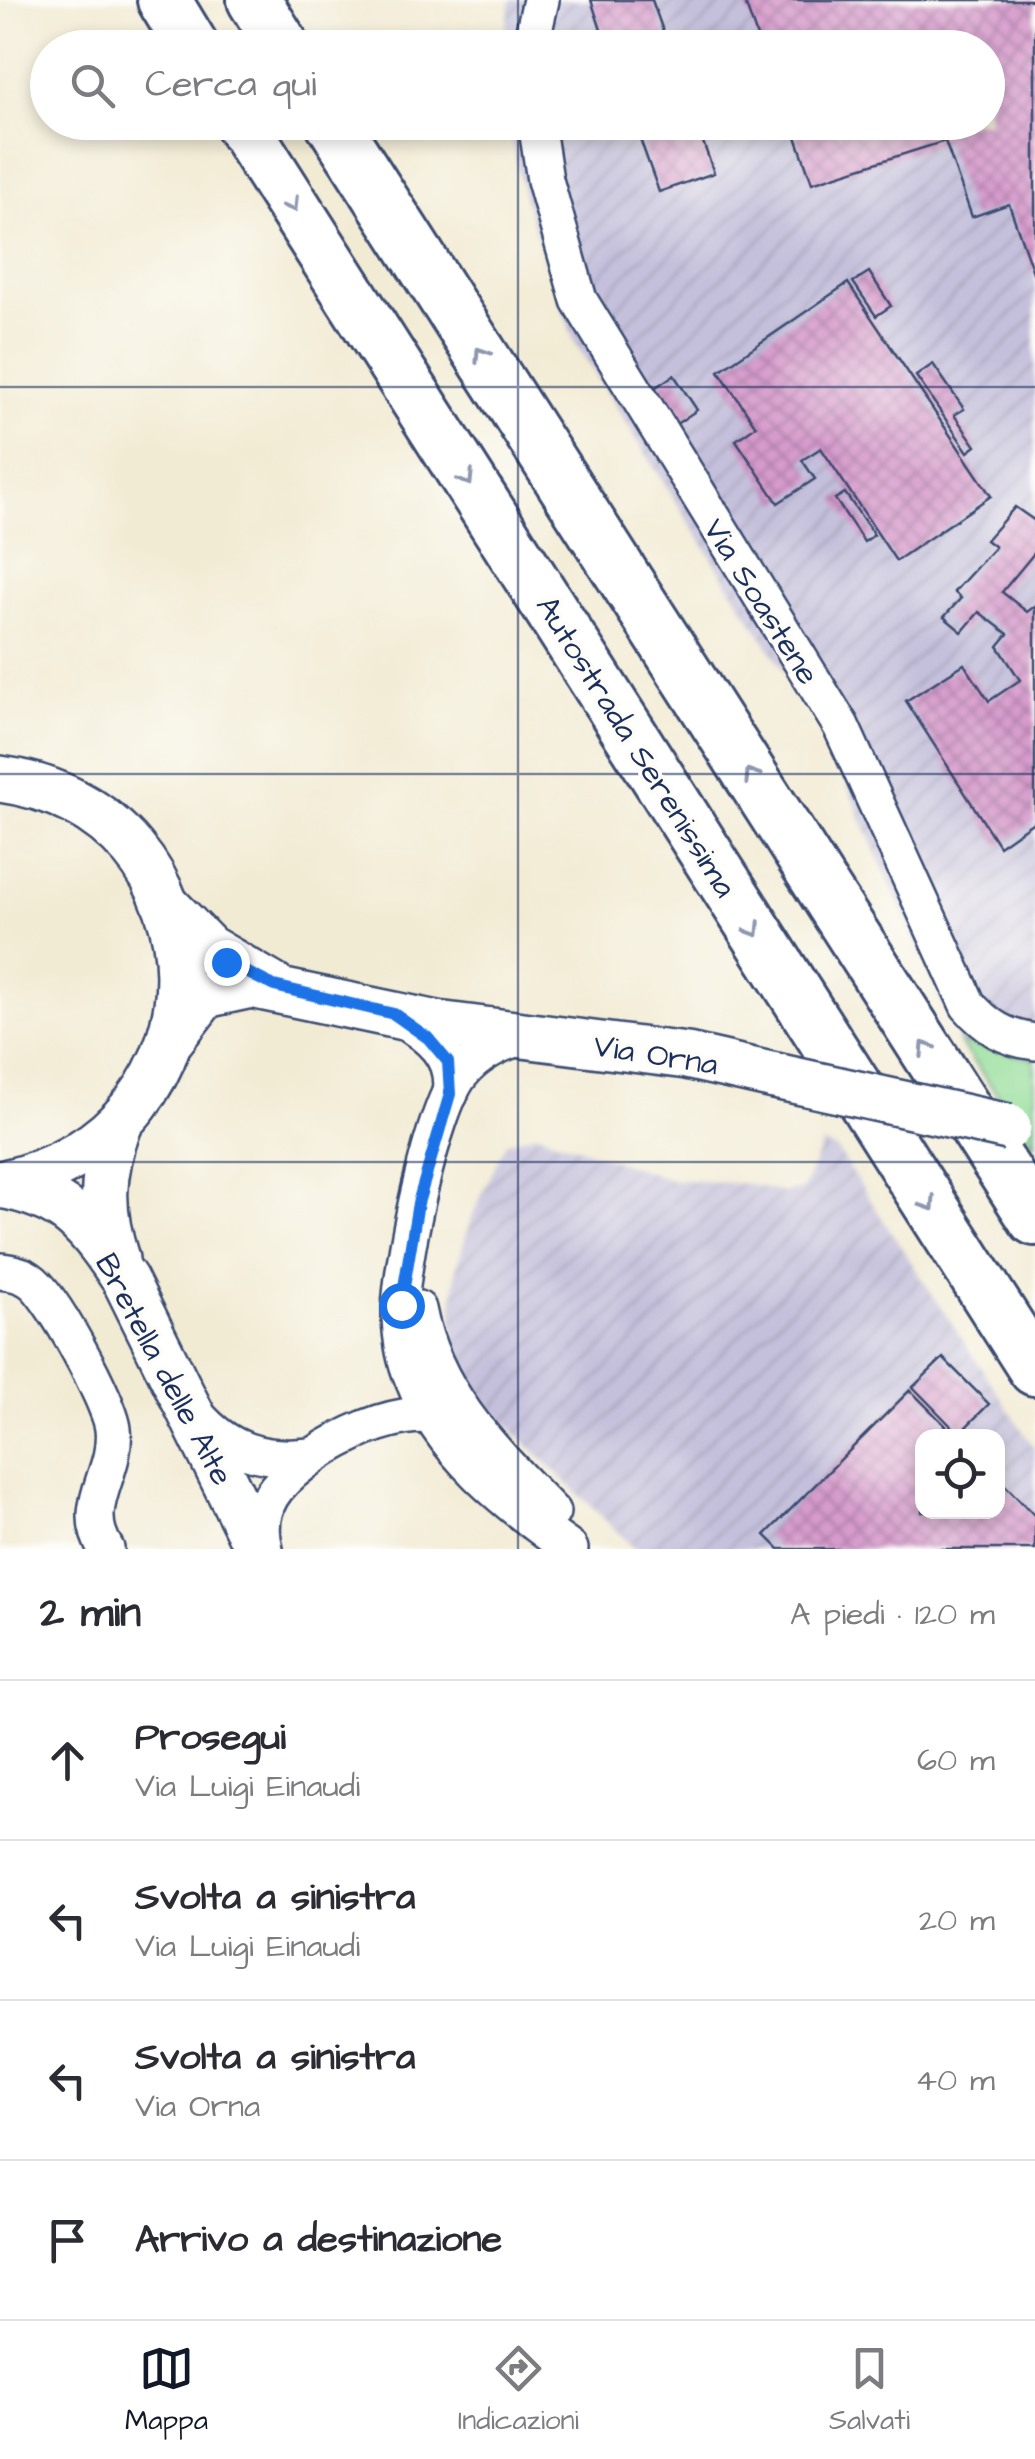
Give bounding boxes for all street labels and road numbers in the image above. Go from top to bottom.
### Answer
street label: Via Soastene [692,510,830,694]
street label: Autostrada Serenissima [524,587,747,906]
street label: Via Orna [590,1023,721,1088]
street label: Bretella delle Alte [84,1246,244,1494]

